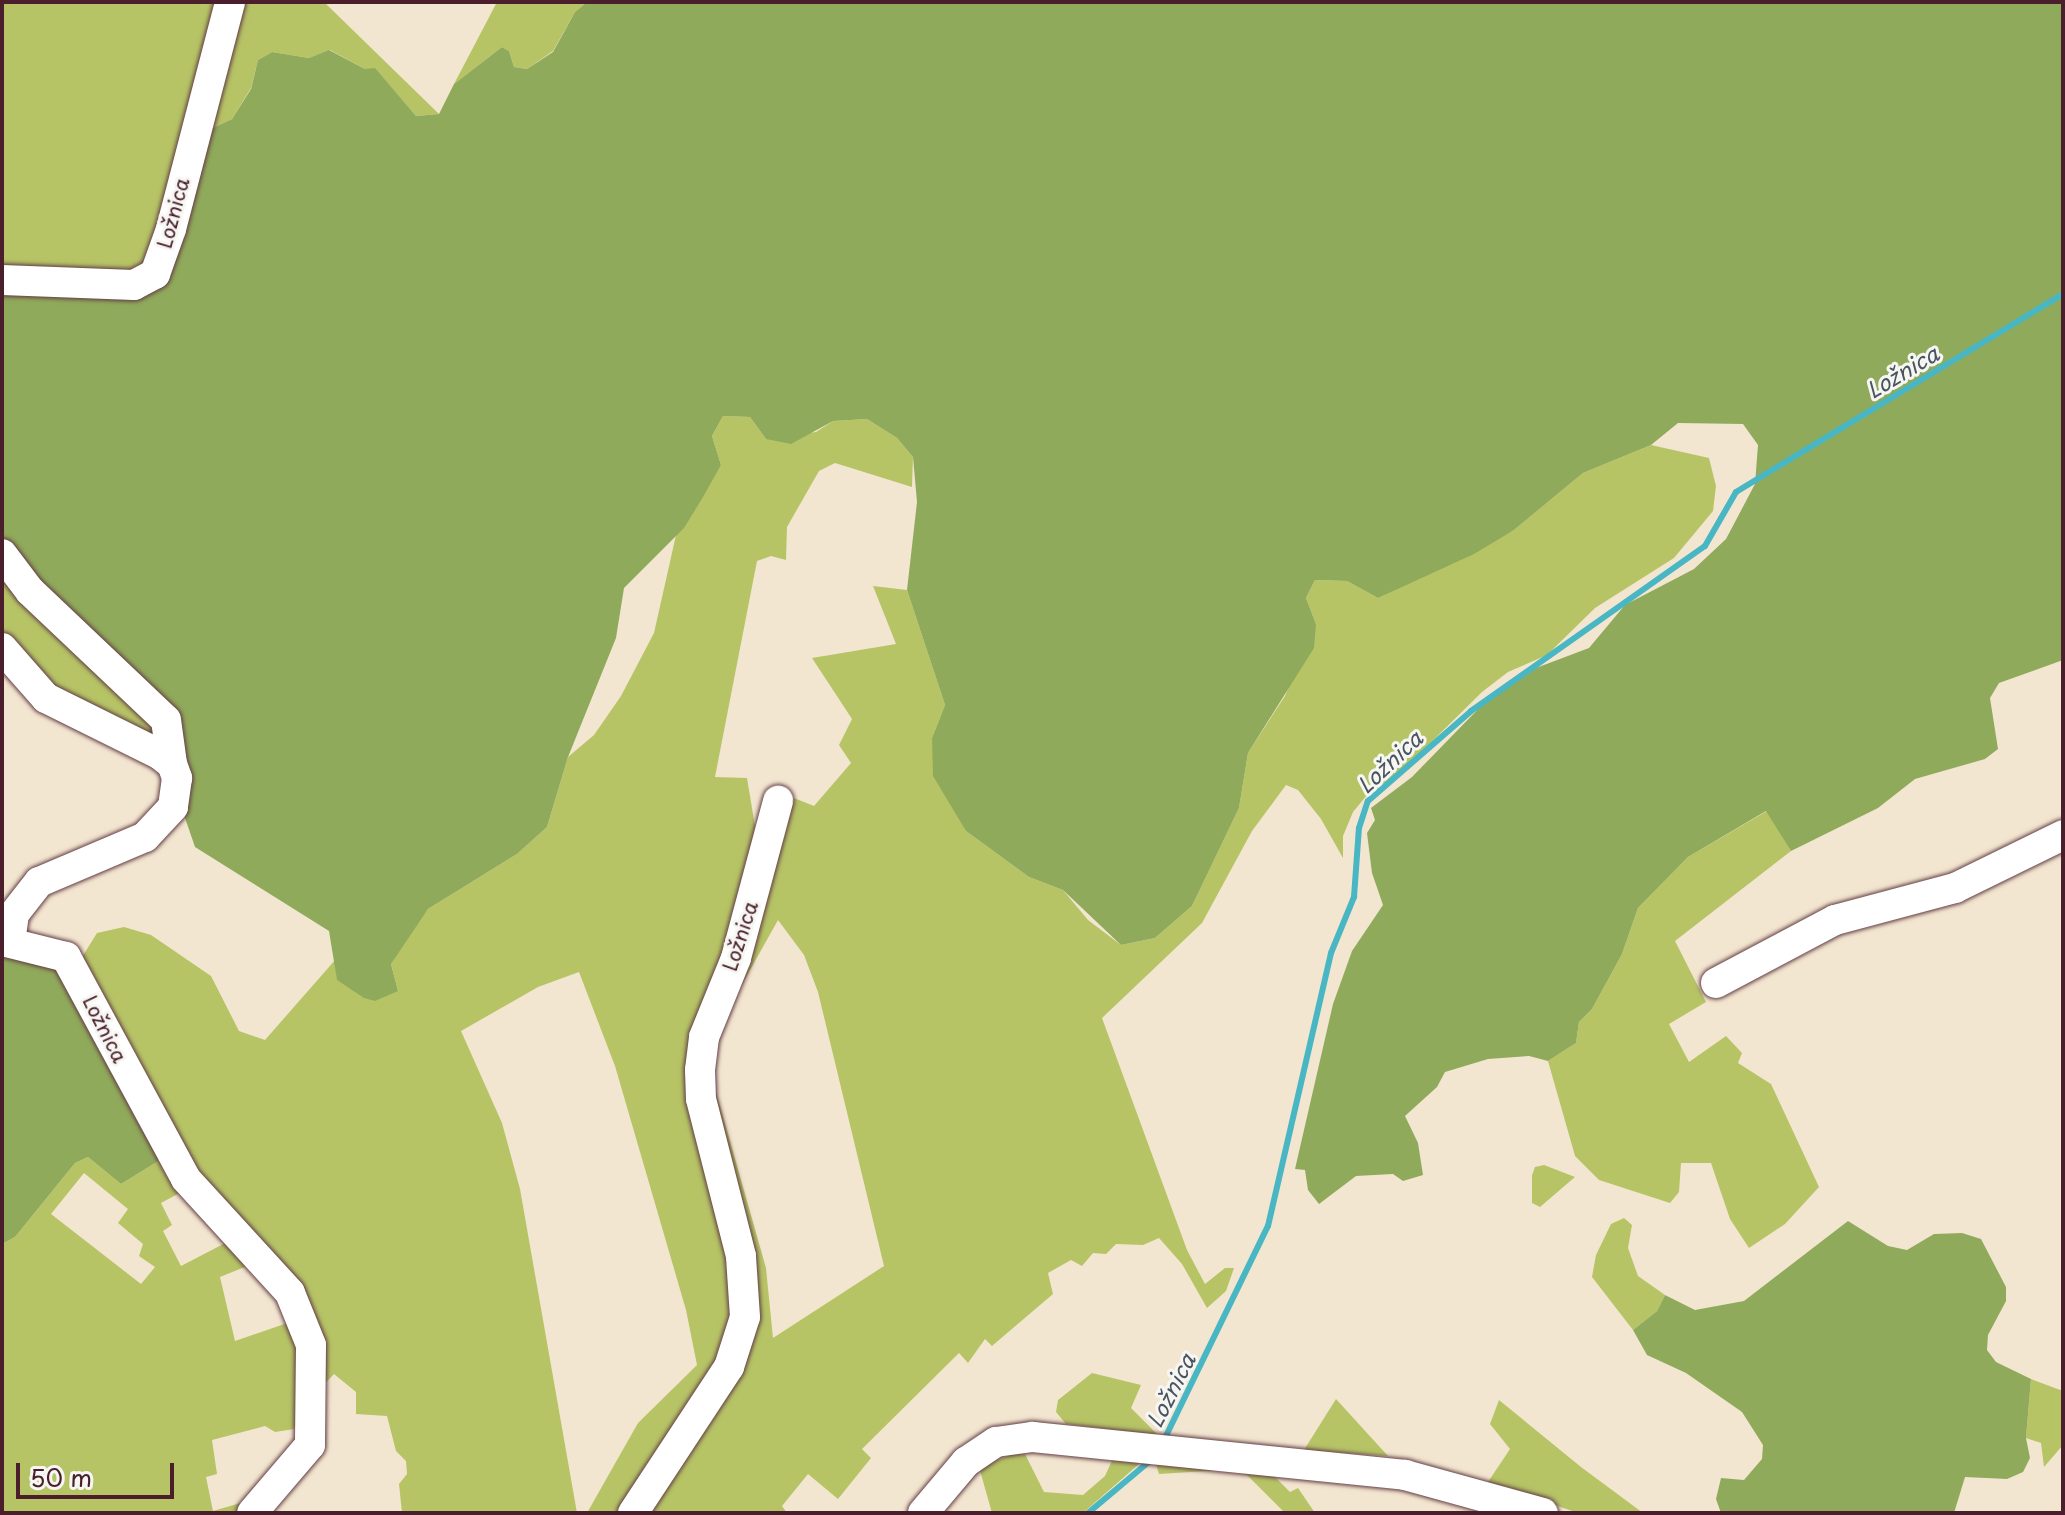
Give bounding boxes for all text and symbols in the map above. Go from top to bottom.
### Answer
street label: Ložnica [152,175,194,251]
water label: Ložnica [1861,339,1943,403]
water label: Ložnica [1351,724,1427,798]
street label: Ložnica [717,898,763,974]
street label: Ložnica [78,991,132,1067]
water label: Ložnica [1140,1349,1200,1431]
scale bar [20,1447,178,1497]
text: 50 m [30,1459,92,1495]

